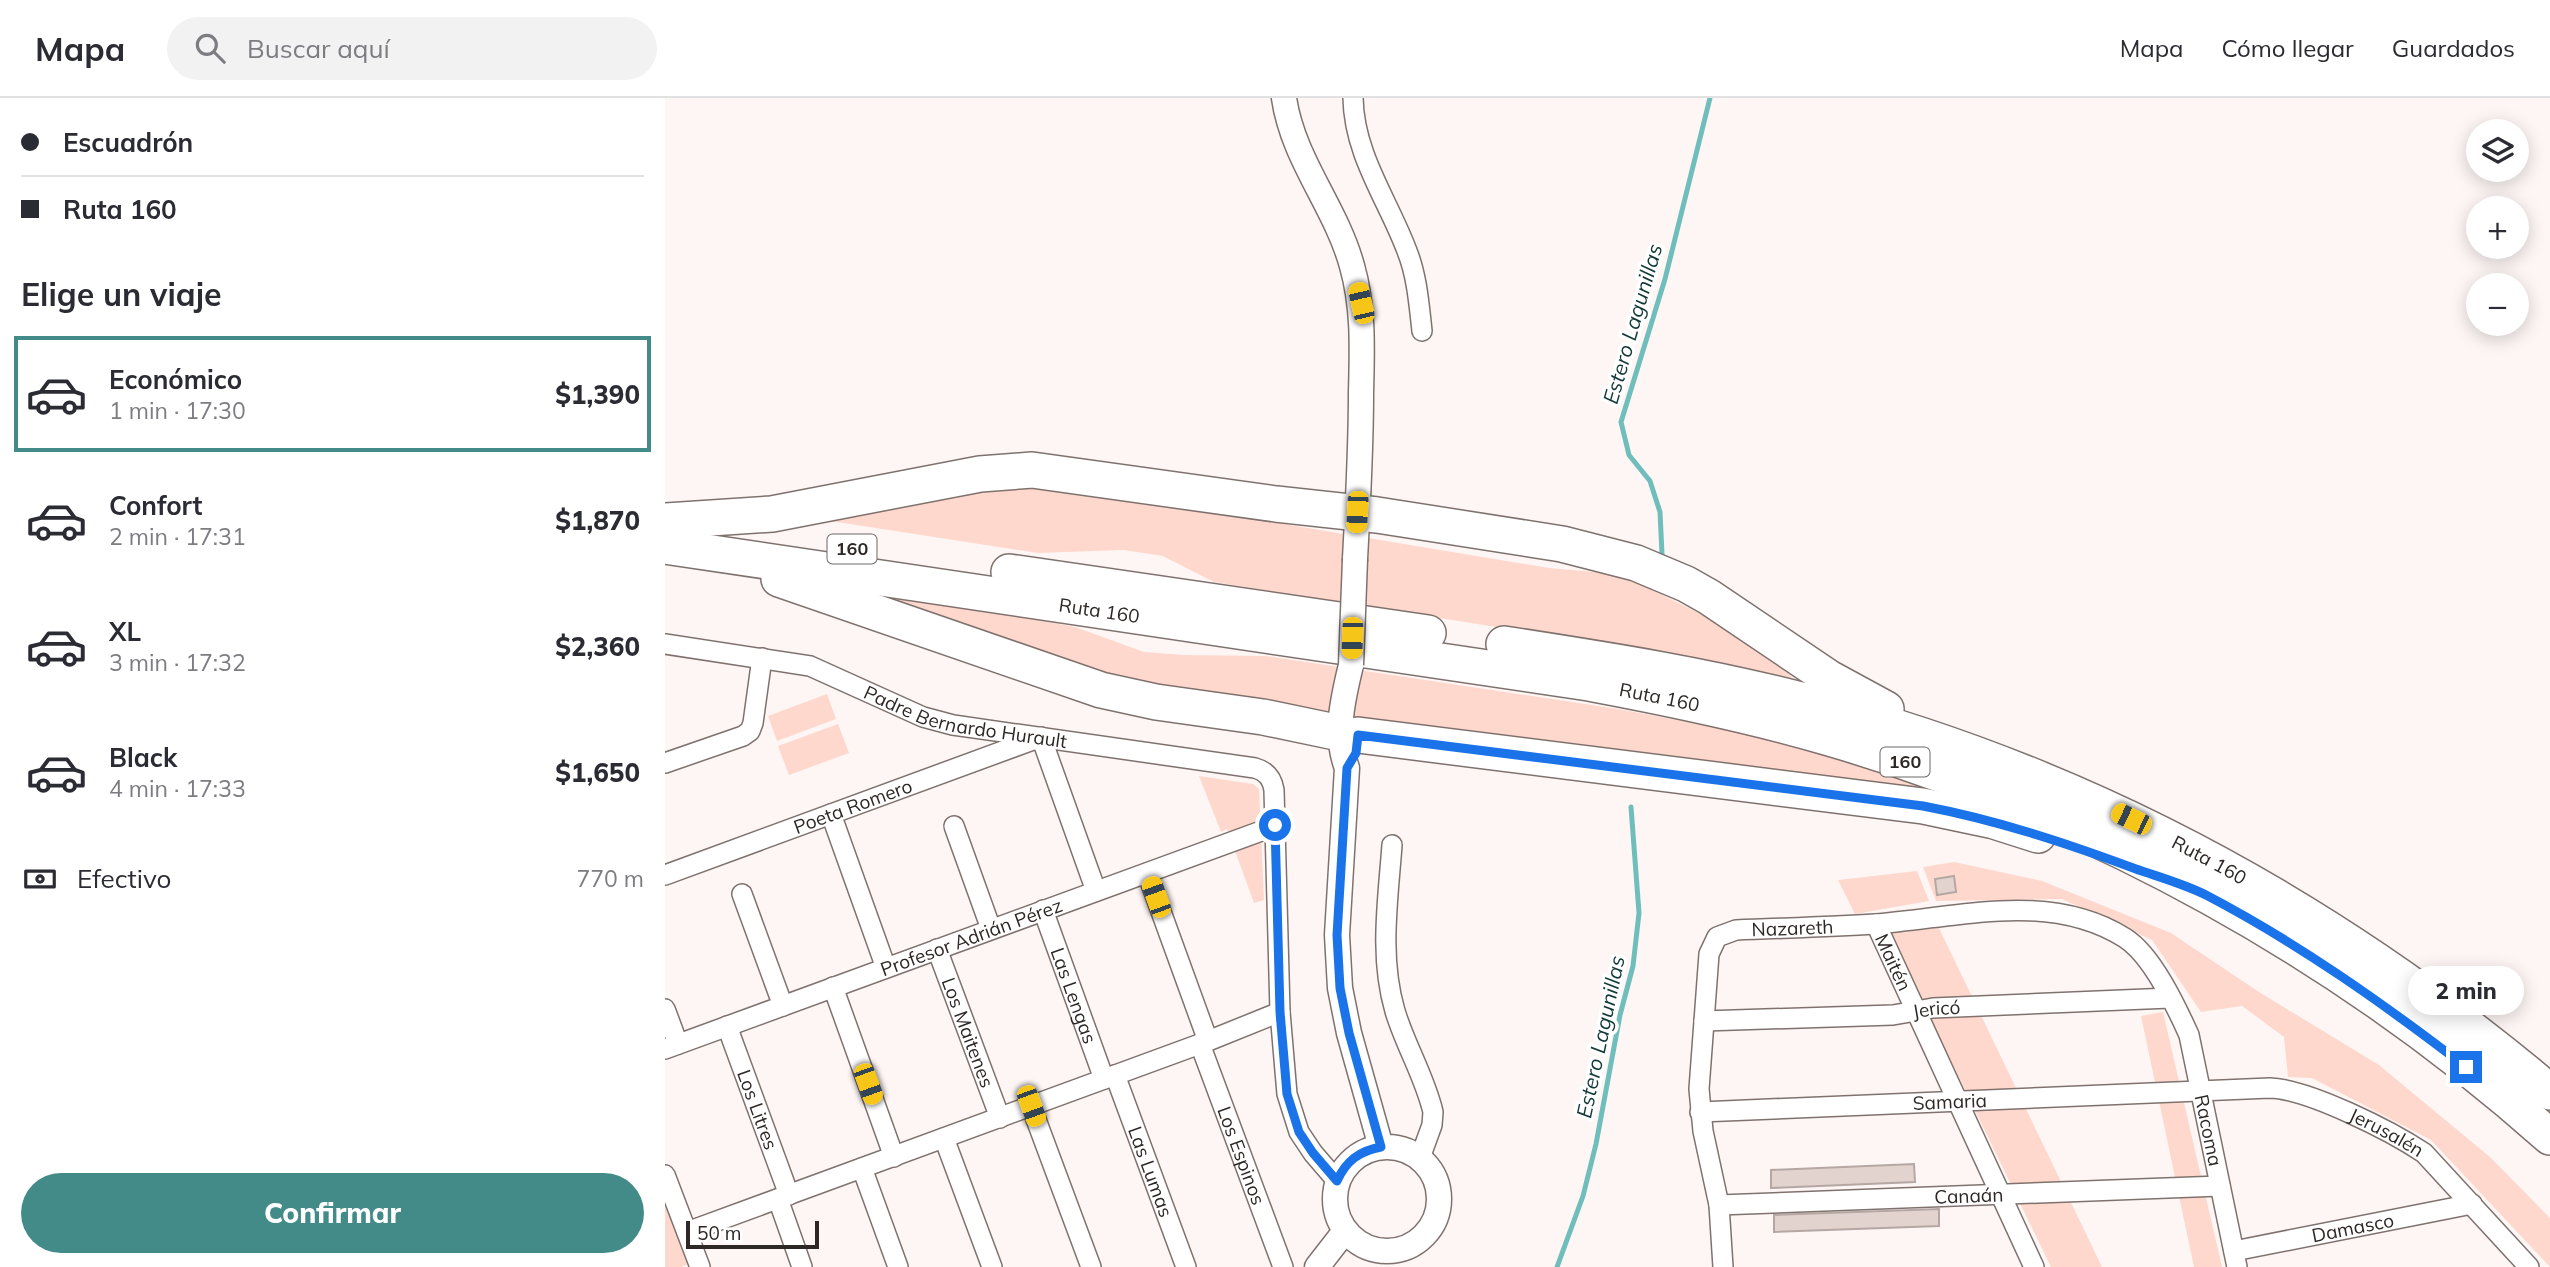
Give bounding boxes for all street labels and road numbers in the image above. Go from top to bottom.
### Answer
road number: 160 [827,534,877,564]
street label: Ruta 160 [1057,593,1141,628]
street label: Ruta 160 [1617,677,1702,717]
street label: Padre Bernardo Hurault [860,680,1069,753]
road number: 160 [1881,748,1929,776]
street label: Poeta Romero [790,773,915,839]
street label: Ruta 160 [2168,830,2251,890]
street label: Profesor Adrián Pérez [877,893,1066,981]
street label: Nazareth [1751,914,1834,941]
street label: Maitén [1870,930,1917,995]
street label: Las Lengas [1046,944,1102,1047]
street label: Los Maitenes [937,974,1000,1091]
street label: Jericó [1910,995,1961,1023]
street label: Los Litres [732,1066,783,1153]
street label: Samaria [1912,1088,1987,1115]
street label: Racoma [2190,1092,2228,1168]
street label: Jerusalén [2346,1102,2429,1162]
street label: Los Espinos [1212,1103,1271,1208]
street label: Las Lumas [1123,1123,1178,1220]
street label: Canaán [1934,1182,2004,1209]
street label: Damasco [2310,1208,2396,1247]

